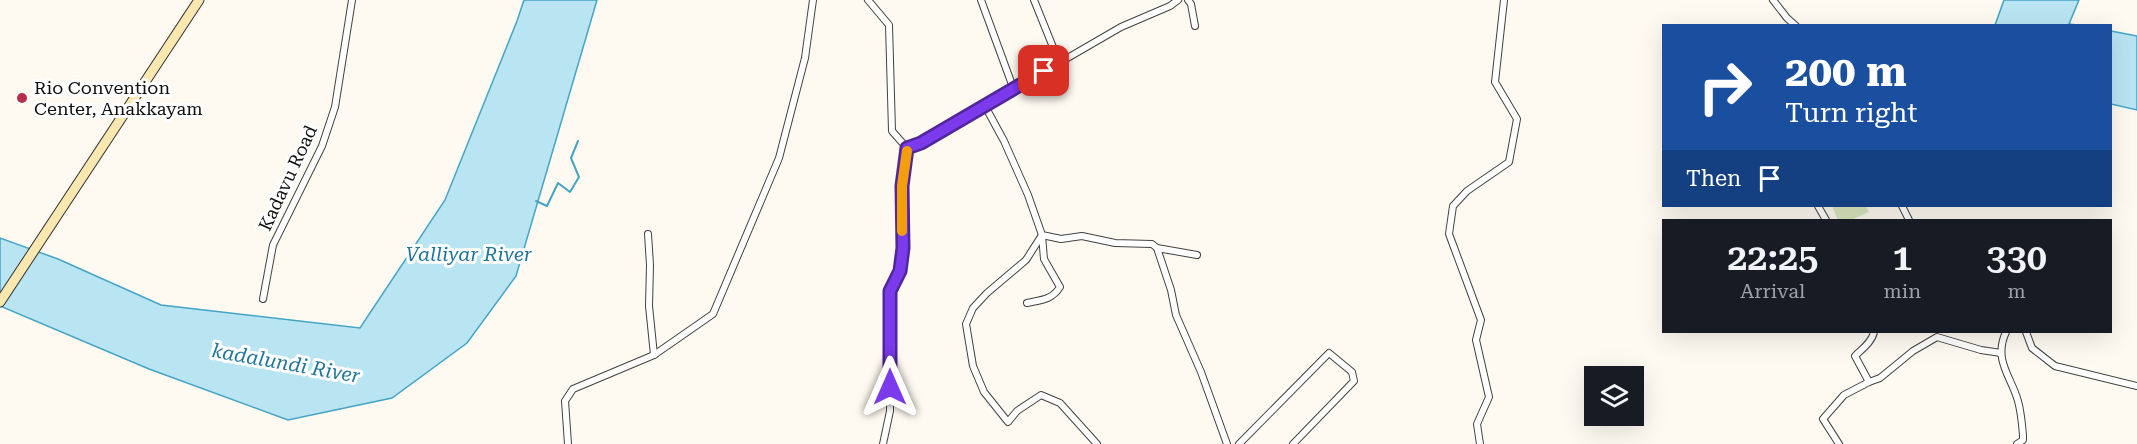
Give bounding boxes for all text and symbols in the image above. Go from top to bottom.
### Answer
pin [1018,45,1069,96]
text: 200 m [1785,47,1907,96]
icon: right [1686,48,1764,126]
icon: arrive [1027,54,1060,87]
place label: Rio Convention Center, Anakkayam [34,77,203,119]
marker: Rio Convention Center, Anakkayam [15,91,29,105]
text: Turn right [1785,97,1918,129]
street label: Kadavu Road [254,121,321,234]
icon: arrive [1753,162,1786,195]
text: Then [1686,166,1741,191]
text: 22:25 [1727,237,1818,279]
text: 1 [1892,237,1912,279]
text: 330 [1986,237,2047,279]
water label: Valliyar River [406,242,533,266]
text: Arrival [1740,279,1805,303]
text: min [1884,279,1921,303]
text: m [2007,279,2026,303]
water label: kadalundi River [210,338,363,388]
position arrow [858,355,922,419]
map controls [1584,366,1644,426]
button: layers [1584,366,1644,426]

